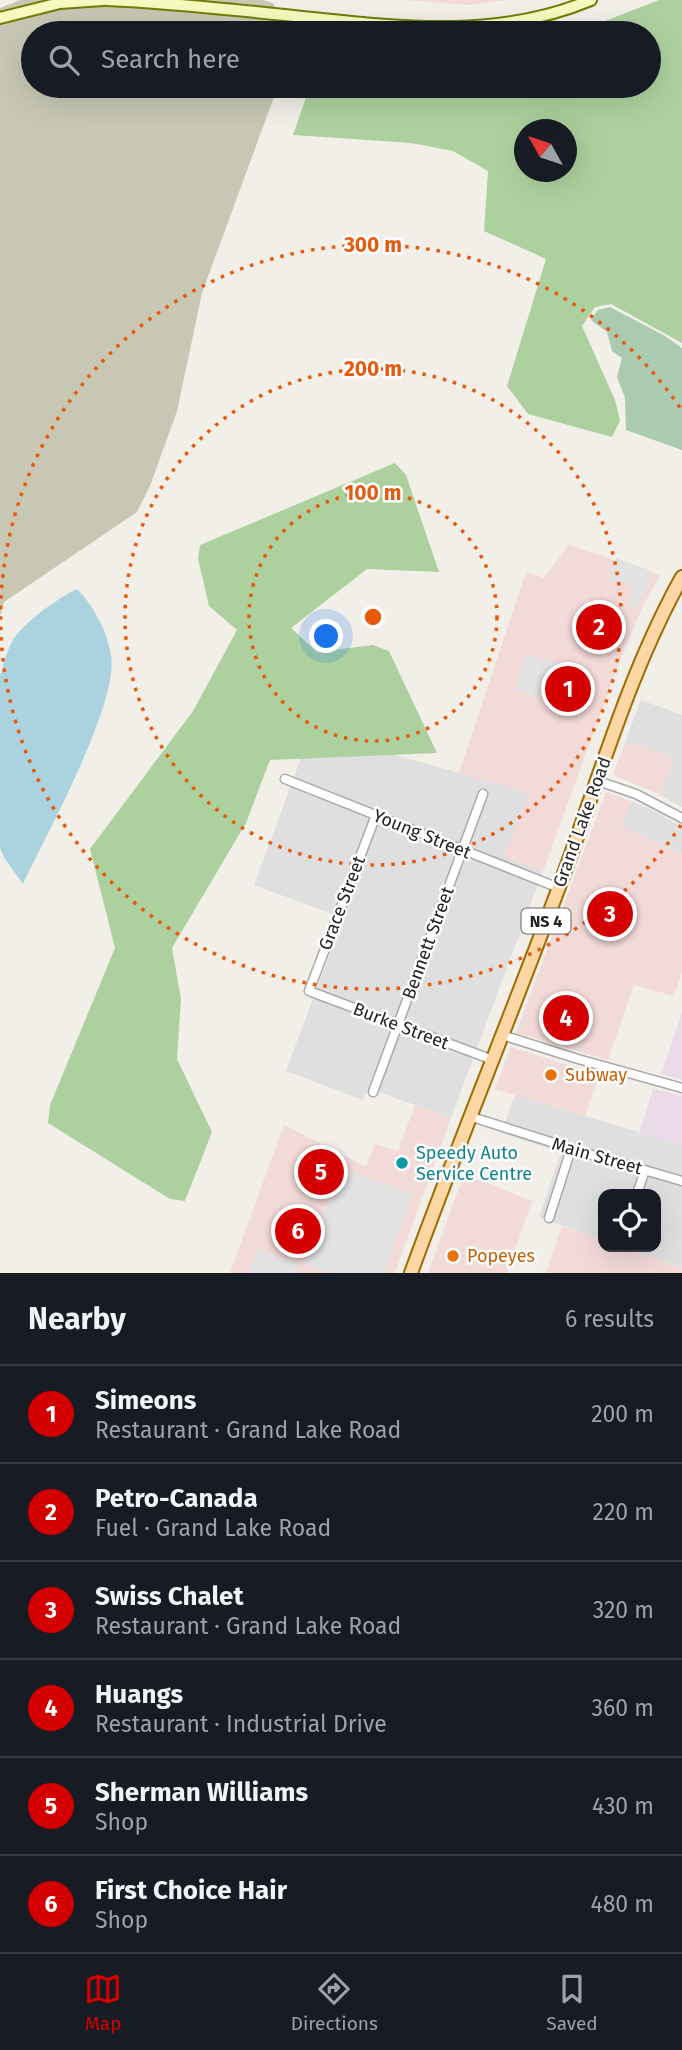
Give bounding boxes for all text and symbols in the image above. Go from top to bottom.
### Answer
search box [21,21,661,98]
icon: search [45,41,83,79]
text: Search here [101,44,240,75]
north arrow [514,119,577,182]
text: 300 m [343,232,402,258]
text: 200 m [344,356,402,382]
text: 100 m [344,480,402,506]
pin: 2 [576,601,622,653]
centre of rings [361,605,385,629]
your location [309,619,343,653]
pin: 1 [545,663,591,715]
street label: Grand Lake Road [548,754,616,890]
street label: Young Street [370,804,474,864]
street label: Grace Street [314,852,370,953]
street label: Bennett Street [397,883,459,1002]
pin: 3 [587,888,633,940]
road number: NS 4 [522,909,570,934]
pin: 4 [543,992,589,1044]
street label: Burke Street [350,998,452,1055]
place label: Subway [565,1064,627,1086]
marker: Subway [543,1067,559,1083]
street label: Main Street [549,1133,645,1180]
place label: Speedy Auto Service Centre [416,1142,532,1185]
pin: 5 [298,1146,344,1198]
marker: Speedy Auto Service Centre [394,1155,410,1171]
map controls [598,1189,661,1252]
button: locate [598,1189,661,1252]
pin: 6 [275,1205,321,1257]
place label: Popeyes [467,1245,535,1267]
marker: Popeyes [445,1248,461,1264]
text: Nearby [28,1301,126,1337]
text: 6 results [565,1305,654,1333]
text: Simeons [95,1385,196,1416]
text: 1 [46,1400,56,1428]
text: 200 m [591,1400,654,1428]
text: Restaurant · Grand Lake Road [95,1416,401,1444]
text: Petro-Canada [95,1483,258,1514]
text: 2 [45,1498,57,1526]
text: 220 m [593,1498,654,1526]
text: Fuel · Grand Lake Road [95,1514,331,1542]
text: Swiss Chalet [95,1581,243,1612]
text: 3 [45,1596,57,1624]
text: 320 m [593,1596,654,1624]
text: Restaurant · Grand Lake Road [95,1612,401,1640]
text: Huangs [95,1679,183,1710]
text: 4 [45,1694,58,1722]
text: 360 m [592,1694,654,1722]
text: Restaurant · Industrial Drive [95,1710,387,1738]
text: Sherman Williams [95,1777,308,1808]
text: 5 [45,1792,57,1820]
text: 430 m [592,1792,654,1820]
text: Shop [95,1808,148,1836]
text: First Choice Hair [95,1875,287,1906]
text: 6 [45,1890,57,1918]
text: 480 m [590,1890,654,1918]
text: Shop [95,1906,148,1934]
tab: Map [84,1970,122,2035]
tab: Directions [291,1970,378,2035]
tab: Saved [546,1970,598,2035]

